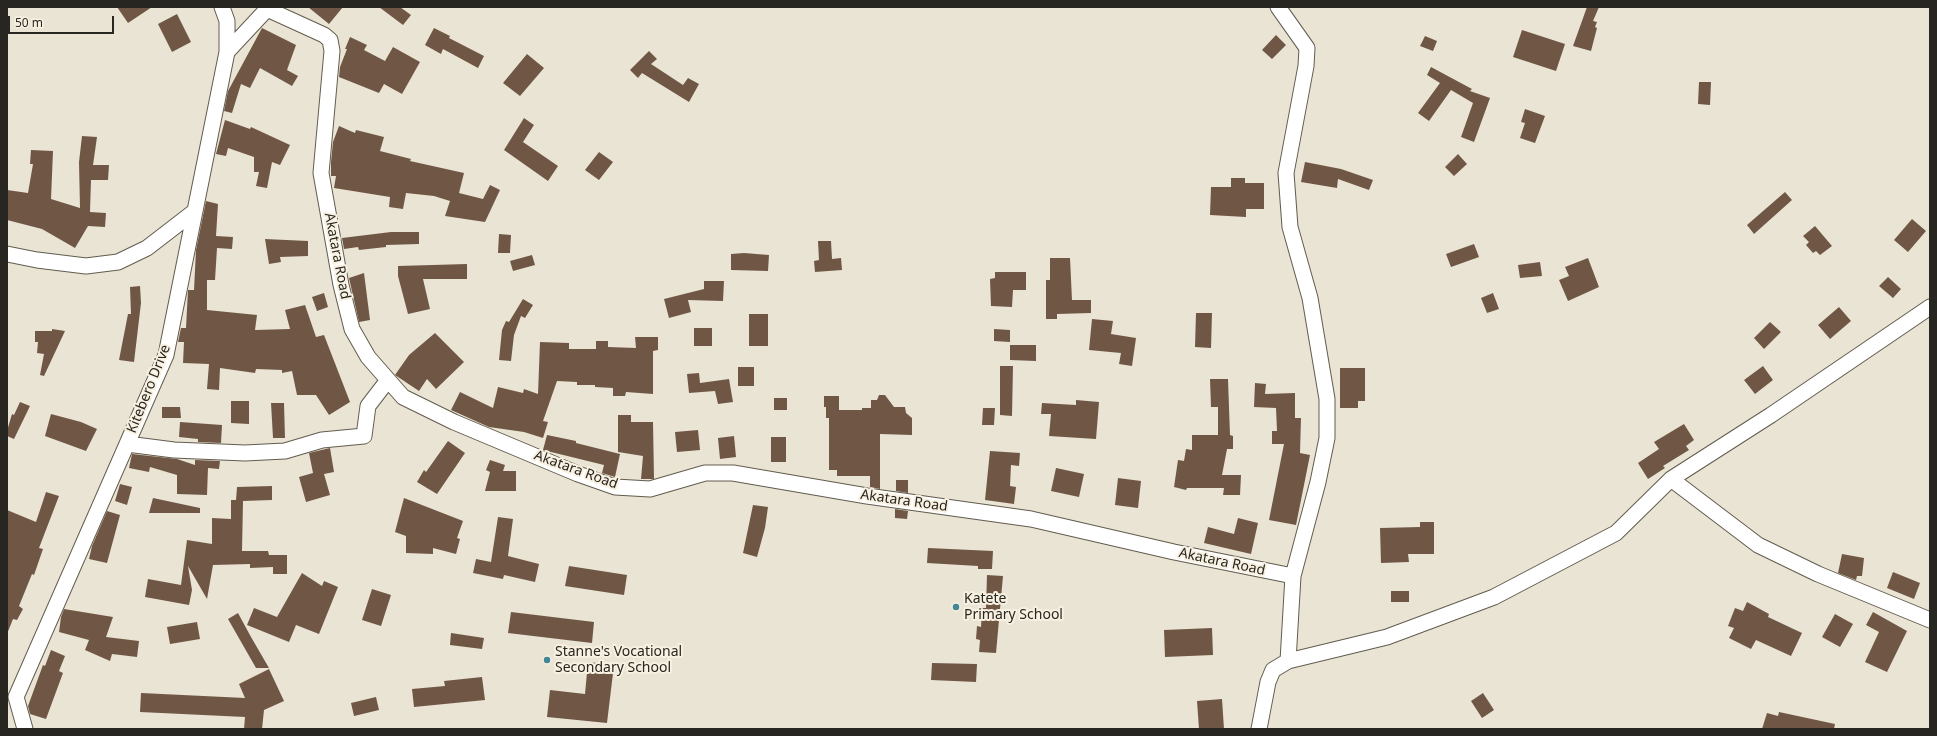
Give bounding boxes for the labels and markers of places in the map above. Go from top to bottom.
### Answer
place label: Katete Primary School [964,591,1063,624]
marker: Katete Primary School [951,602,961,612]
place label: Stanne's Vocational Secondary School [555,644,682,676]
marker: Stanne's Vocational Secondary School [542,655,552,665]

